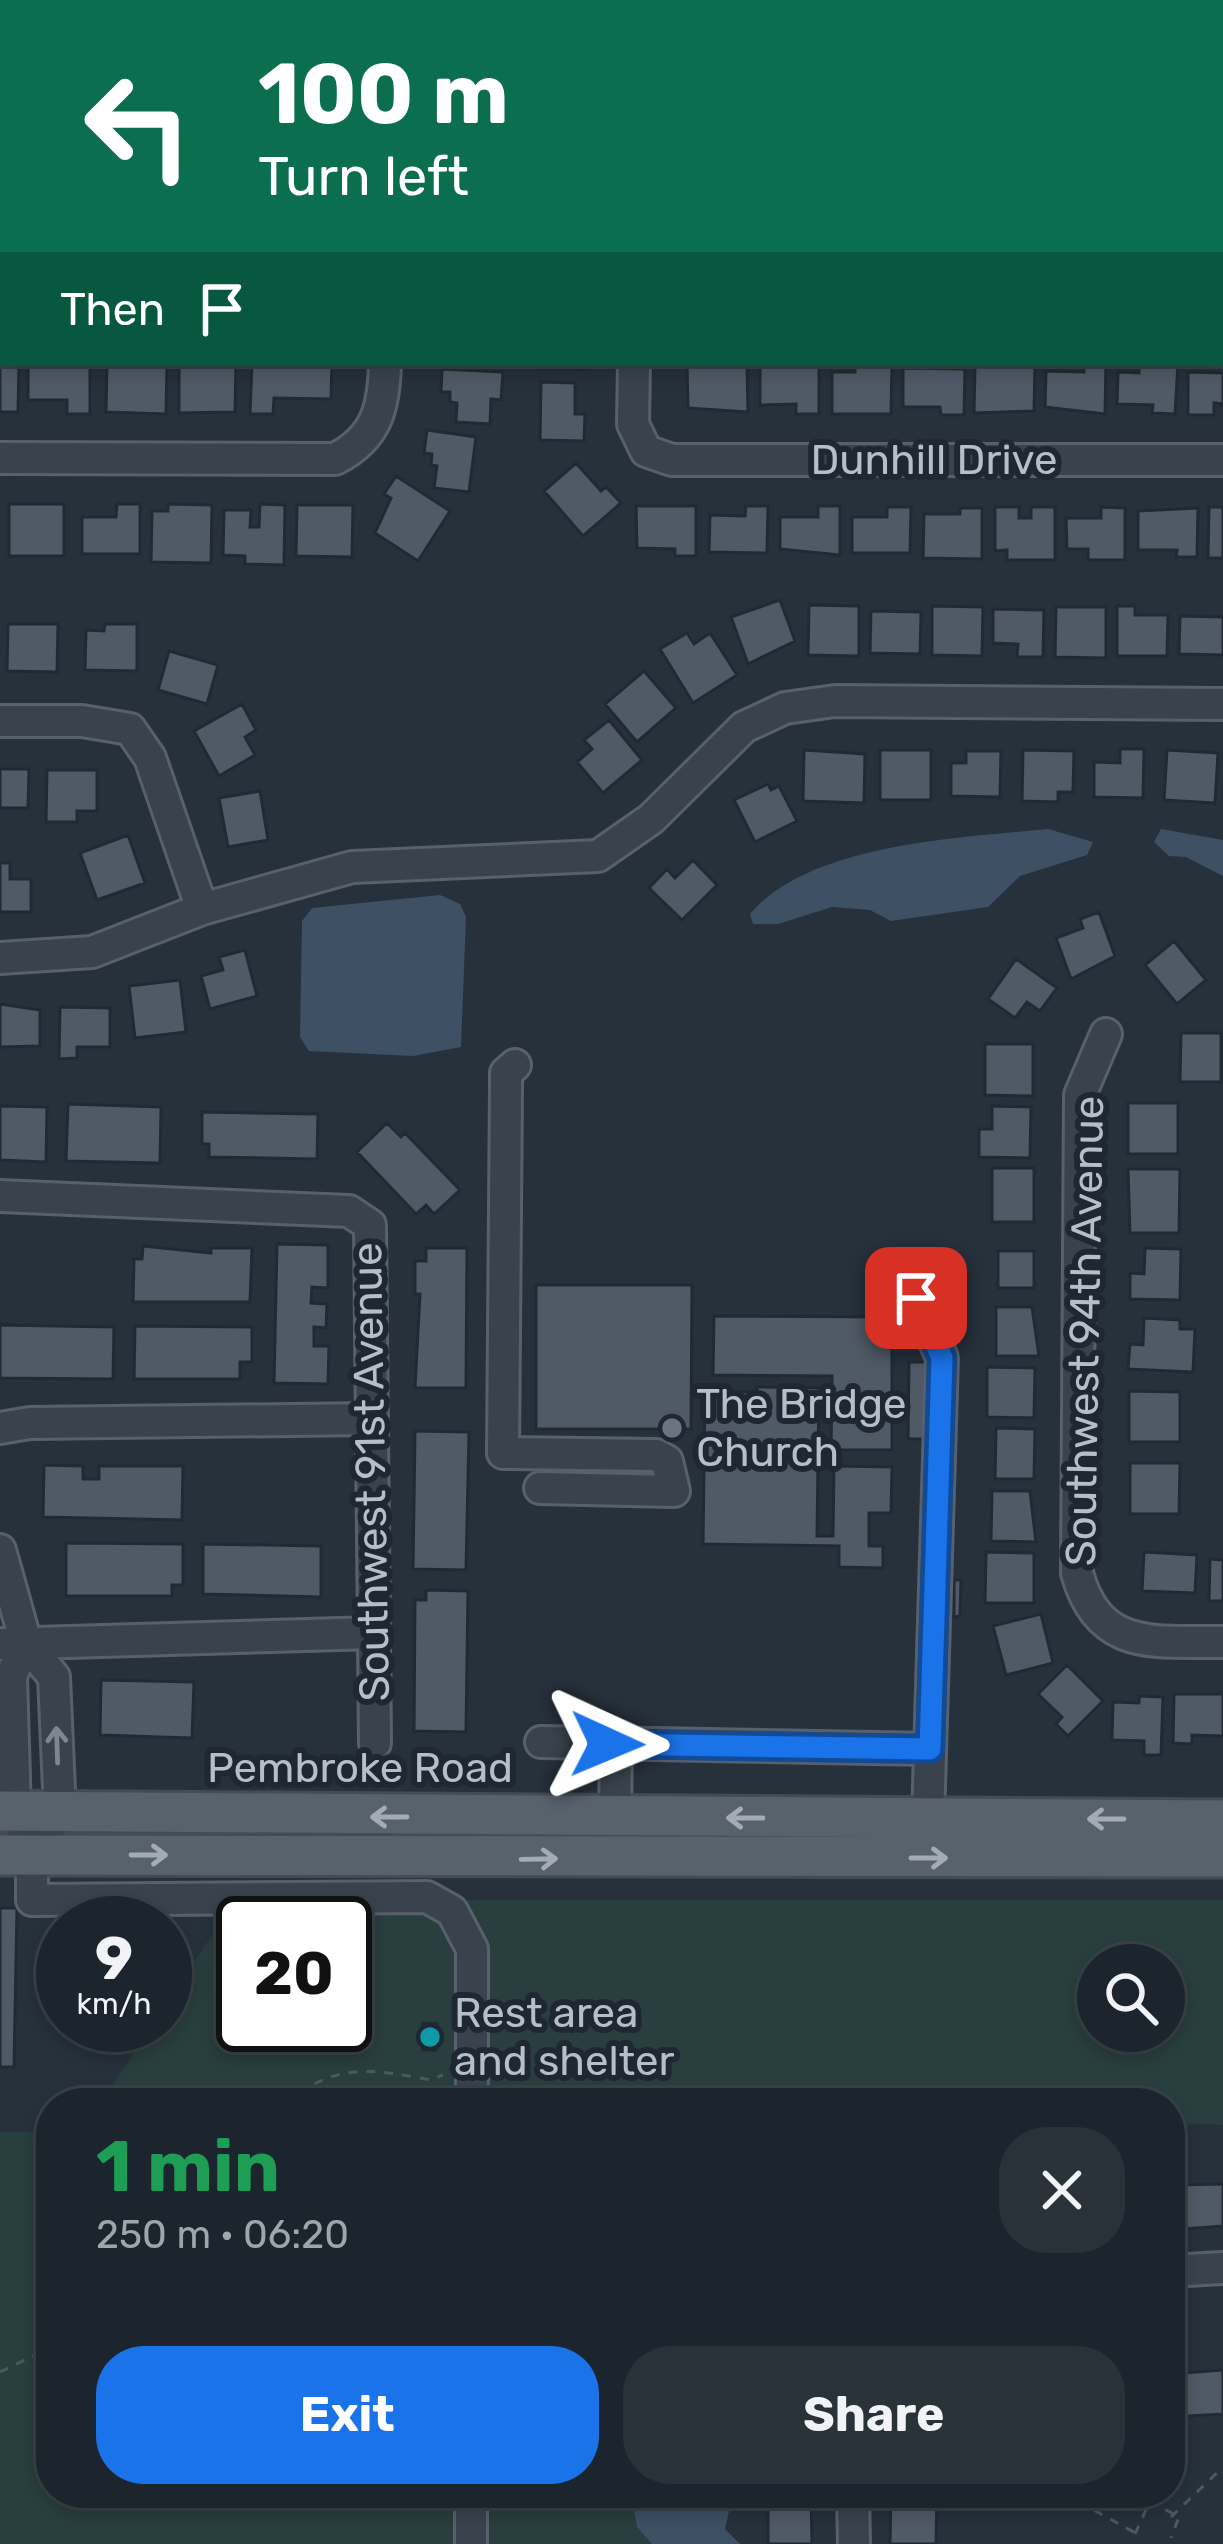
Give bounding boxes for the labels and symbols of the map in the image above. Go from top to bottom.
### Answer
street label: Dunhill Drive [810,435,1058,485]
street label: Southwest 94th Avenue [1056,1095,1114,1567]
street label: Southwest 91st Avenue [342,1242,400,1702]
pin [865,1247,967,1349]
place label: The Bridge Church [696,1379,907,1477]
marker: The Bridge Church [659,1415,685,1441]
position arrow [544,1681,670,1807]
one-way arrow [45,1726,68,1765]
street label: Pembroke Road [207,1743,513,1793]
one-way arrow [370,1806,409,1828]
one-way arrow [726,1807,765,1829]
one-way arrow [1087,1808,1126,1830]
one-way arrow [129,1843,168,1866]
one-way arrow [909,1847,948,1869]
one-way arrow [519,1848,558,1870]
speed limit sign: 20 [216,1896,372,2052]
place label: Rest area and shelter [454,1988,675,2086]
marker: Rest area and shelter [417,2024,443,2050]

